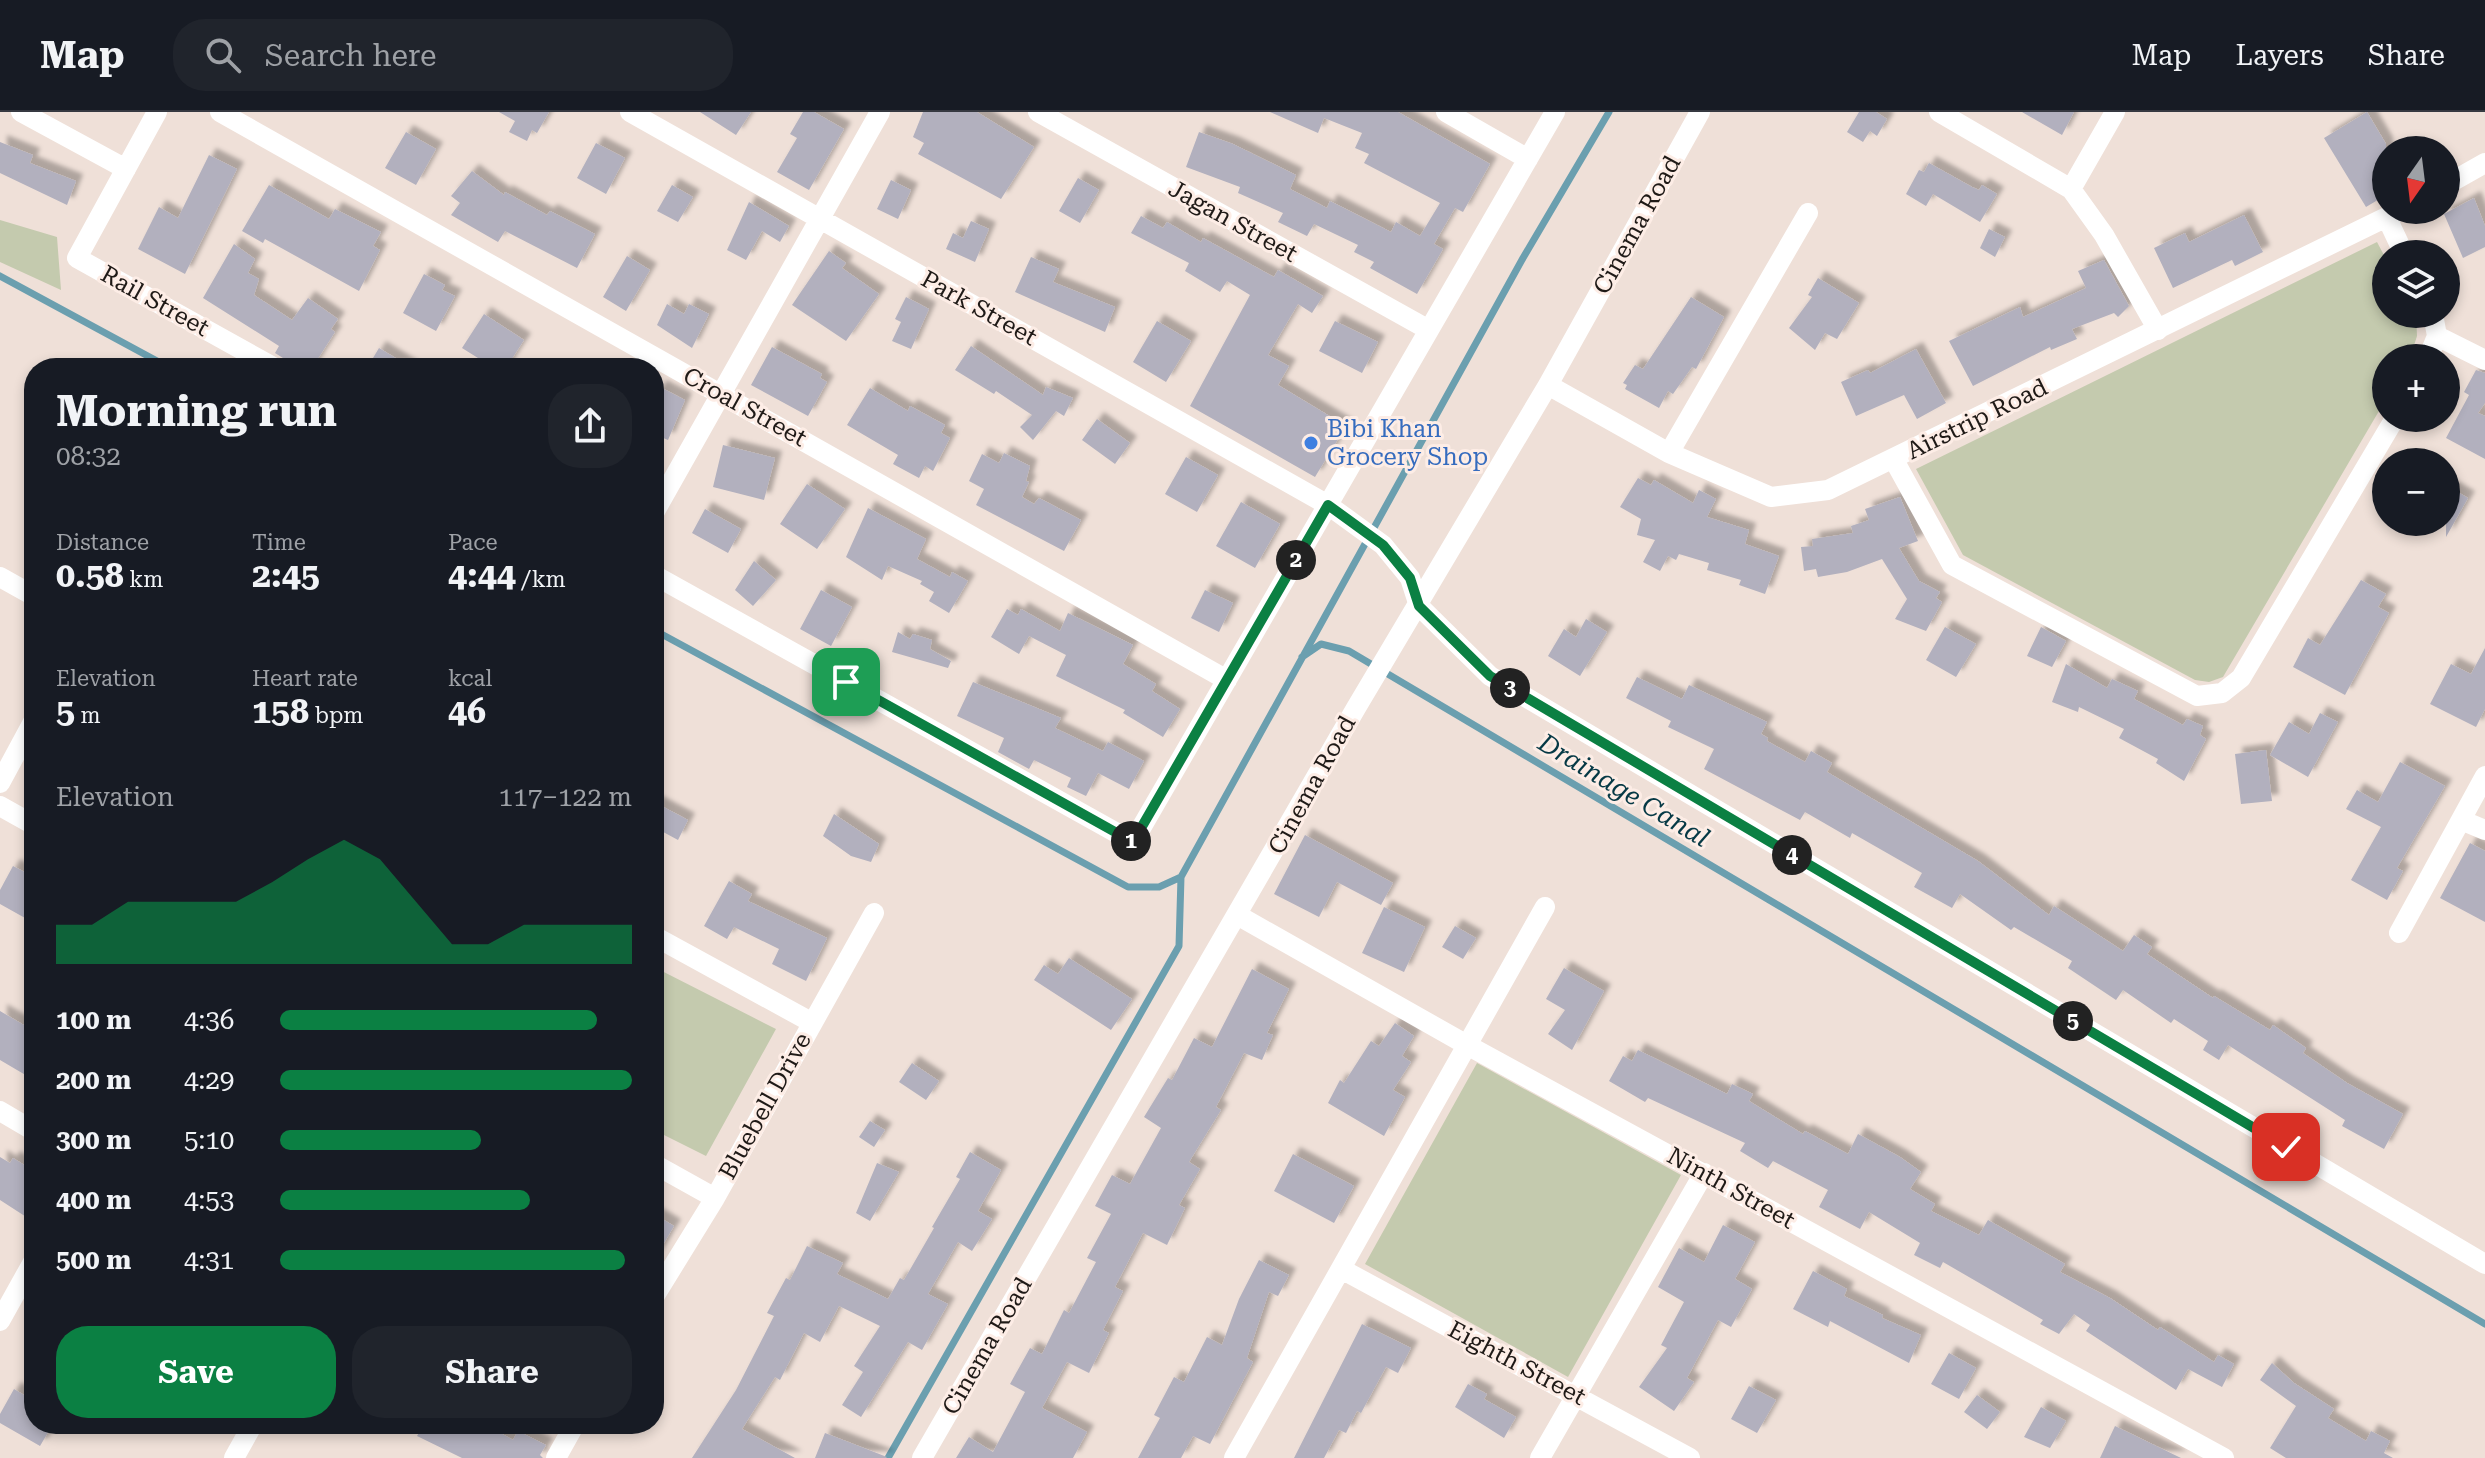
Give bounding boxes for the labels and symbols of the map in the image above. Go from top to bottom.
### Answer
north arrow [2372,136,2460,224]
street label: Cinema Road [1587,151,1687,299]
street label: Jagan Street [1164,174,1302,268]
street label: Rail Street [96,260,214,342]
street label: Park Street [916,265,1042,351]
street label: Croal Street [678,362,812,452]
street label: Airstrip Road [1902,373,2052,465]
place label: Bibi Khan Grocery Shop [1327,415,1488,471]
marker: Bibi Khan Grocery Shop [1302,434,1320,452]
pin: 2 [1276,540,1316,580]
pin [812,648,880,716]
pin: 3 [1490,668,1530,708]
street label: Cinema Road [1262,711,1362,859]
water label: Drainage Canal [1532,727,1715,853]
pin: 1 [1111,821,1151,861]
pin: 4 [1772,835,1812,875]
pin: 5 [2053,1001,2093,1041]
street label: Bluebell Drive [713,1028,817,1184]
pin [2252,1113,2320,1181]
street label: Ninth Street [1662,1141,1800,1235]
street label: Cinema Road [936,1272,1038,1420]
street label: Eighth Street [1444,1315,1591,1411]

